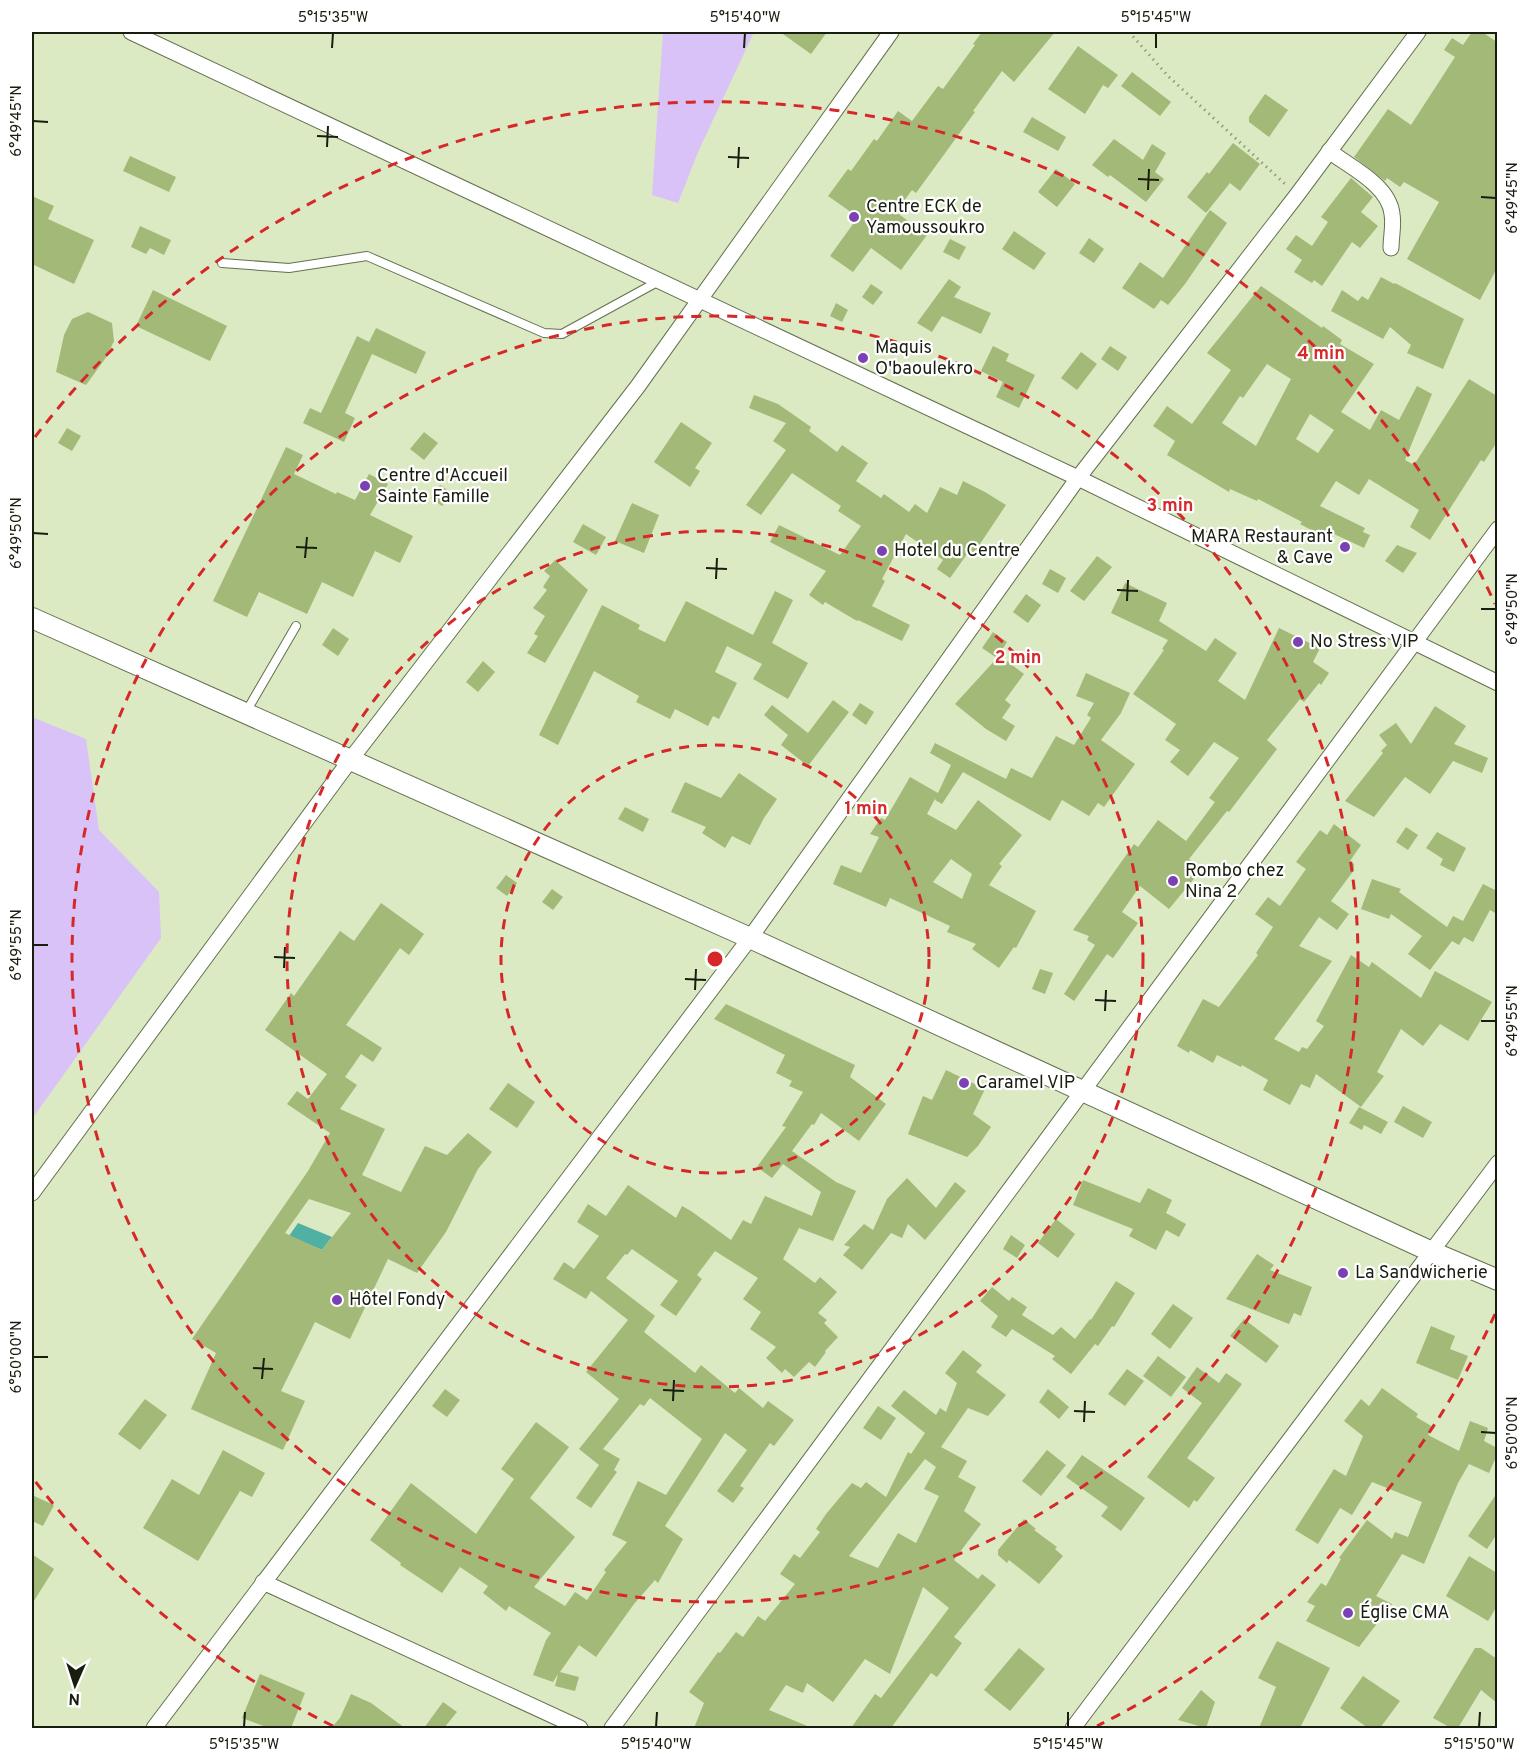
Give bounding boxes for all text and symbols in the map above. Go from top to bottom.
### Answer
text: 5°15'35"W [298,9,368,28]
text: 5°15'40"W [709,9,781,28]
text: 5°15'45"W [1121,9,1191,28]
text: 6°49'45"N [8,85,27,157]
text: 6°49'45"N [1504,162,1523,234]
place label: Centre ECK de Yamoussoukro [866,196,985,240]
marker: Centre ECK de Yamoussoukro [847,210,861,224]
place label: Maquis O'baoulekro [875,337,973,381]
text: 4 min [1297,343,1345,366]
marker: Maquis O'baoulekro [856,351,870,365]
place label: Centre d'Accueil Sainte Famille [377,465,508,509]
marker: Centre d'Accueil Sainte Famille [358,479,372,493]
text: 3 min [1147,495,1193,518]
text: 6°49'50"N [8,497,27,569]
place label: MARA Restaurant & Cave [1191,526,1333,570]
place label: Hotel du Centre [894,540,1020,563]
marker: MARA Restaurant & Cave [1338,540,1352,554]
marker: Hotel du Centre [875,544,889,558]
text: 6°49'50"N [1504,573,1523,645]
place label: No Stress VIP [1310,631,1418,654]
marker: No Stress VIP [1291,635,1305,649]
text: 2 min [994,647,1042,670]
text: 1 min [844,798,888,821]
place label: Rombo chez Nina 2 [1185,860,1284,904]
marker: Rombo chez Nina 2 [1166,874,1180,888]
text: 6°49'55"N [8,909,27,981]
centre of rings [705,949,725,969]
text: 6°49'55"N [1504,985,1523,1057]
place label: Caramel VIP [976,1072,1075,1095]
marker: Caramel VIP [957,1076,971,1090]
place label: La Sandwicherie [1355,1262,1488,1285]
marker: La Sandwicherie [1336,1266,1350,1280]
place label: Hôtel Fondy [349,1289,445,1312]
marker: Hôtel Fondy [330,1293,344,1307]
text: 6°50'00"N [8,1320,27,1394]
text: 6°50'00"N [1504,1396,1523,1470]
place label: Église CMA [1360,1600,1450,1625]
marker: Église CMA [1341,1606,1355,1620]
north arrow [45,1655,105,1715]
text: N [68,1688,81,1708]
text: 5°15'35"W [209,1736,279,1755]
text: 5°15'40"W [620,1736,692,1755]
text: 5°15'45"W [1033,1736,1103,1755]
text: 5°15'50"W [1443,1736,1515,1755]

